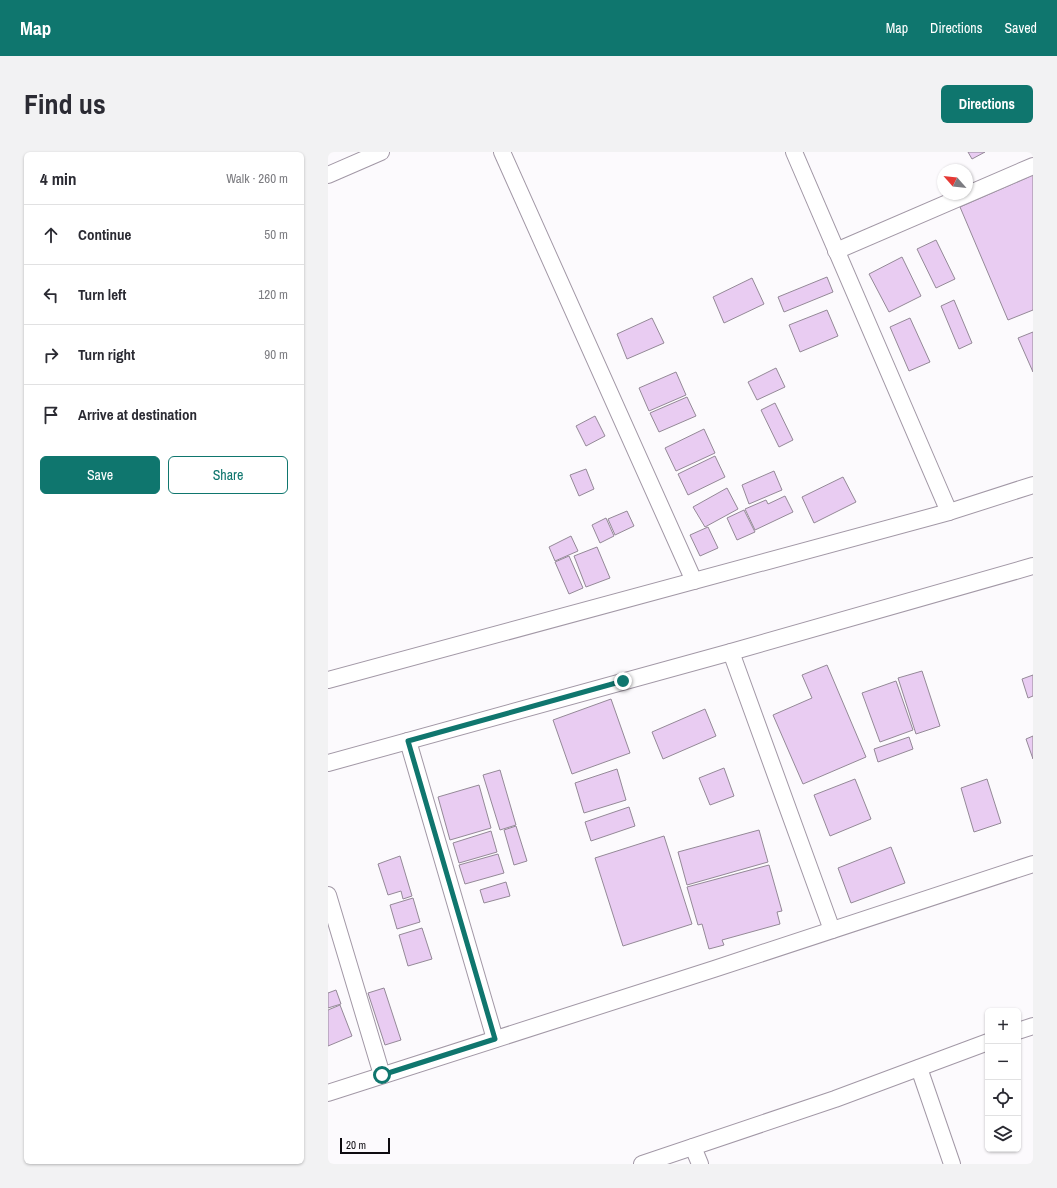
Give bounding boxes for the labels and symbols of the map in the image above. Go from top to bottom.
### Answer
north arrow [937,164,973,200]
route end [614,672,632,690]
route start [373,1066,391,1084]
scale bar [340,1136,390,1155]

